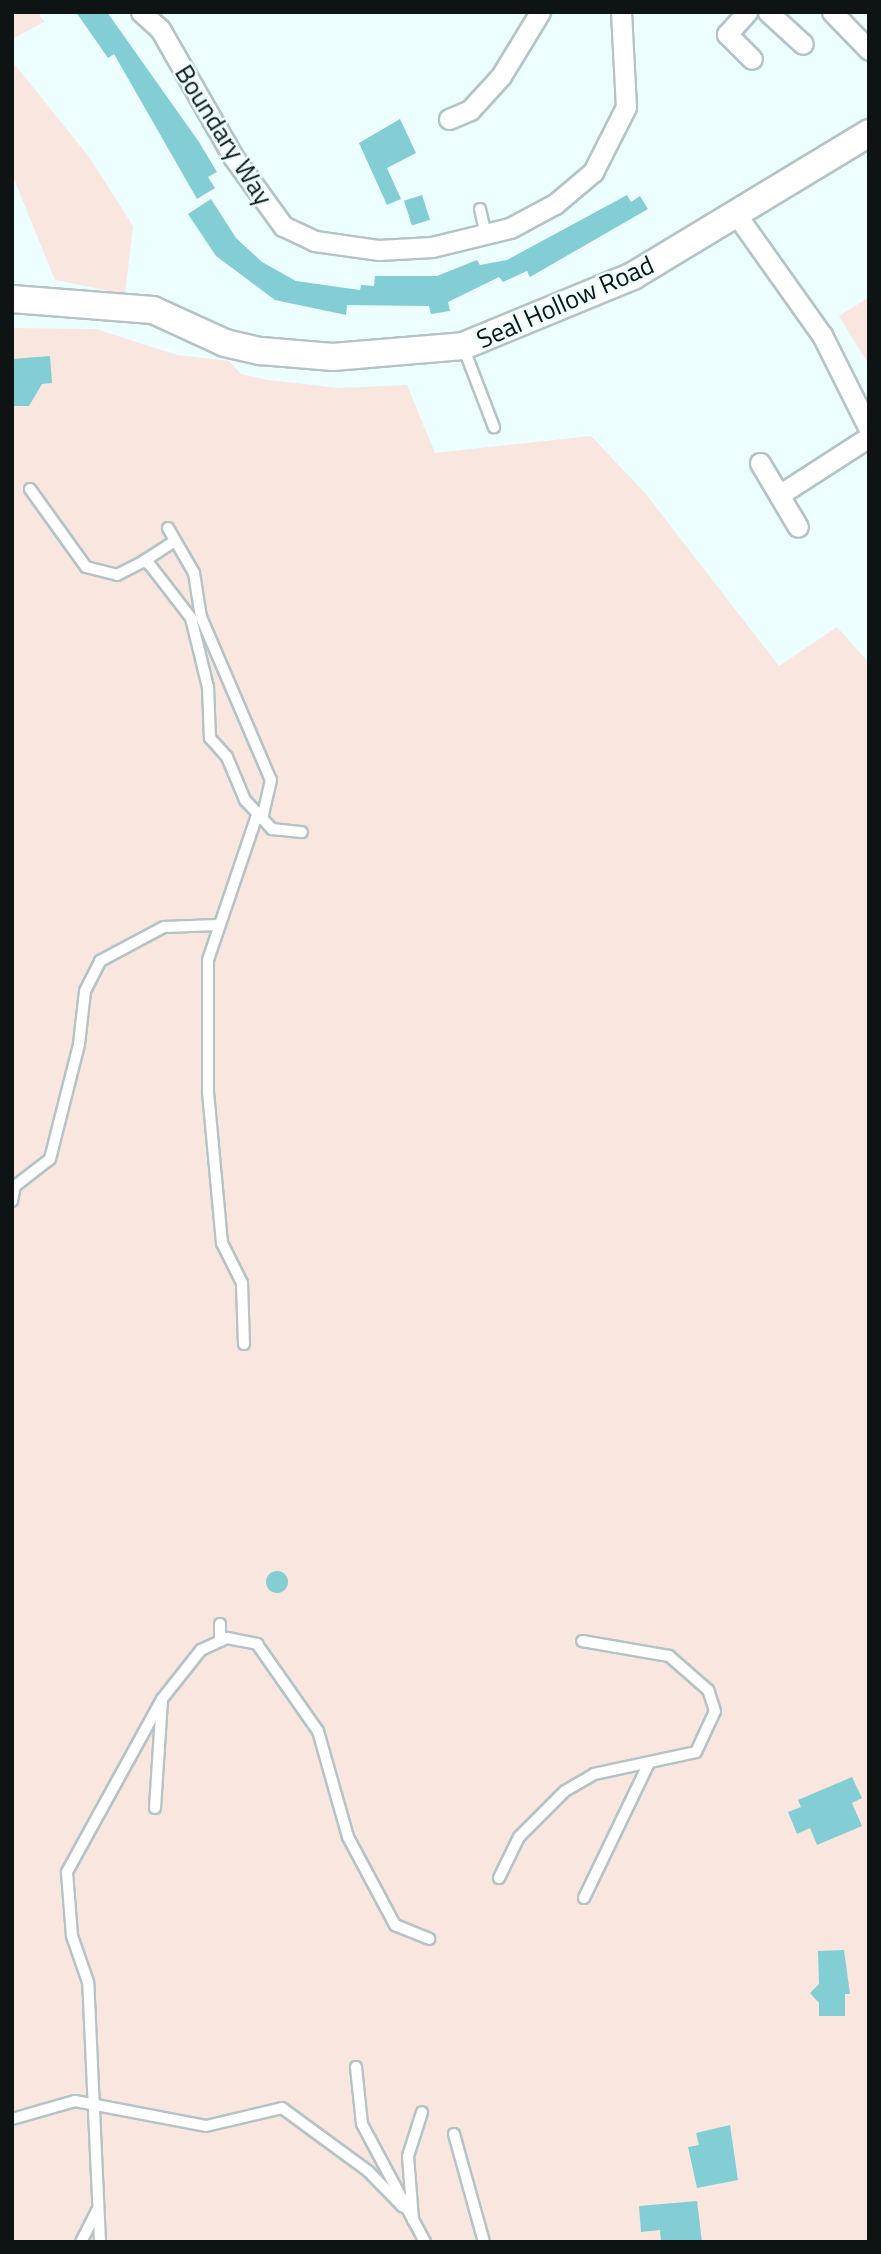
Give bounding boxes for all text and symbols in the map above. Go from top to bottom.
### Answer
street label: Boundary Way [168,59,280,211]
street label: Seal Hollow Road [472,249,658,355]

